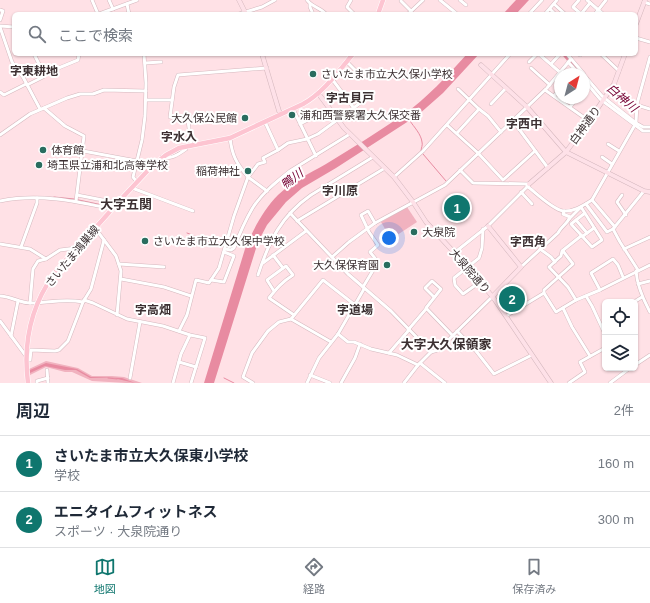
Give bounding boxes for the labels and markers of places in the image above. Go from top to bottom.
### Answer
place label: さいたま市立大久保小学校 [321,68,453,80]
marker: さいたま市立大久保小学校 [308,69,318,79]
place label: 浦和西警察署大久保交番 [300,109,421,121]
marker: 浦和西警察署大久保交番 [287,110,297,120]
place label: 大久保公民館 [171,112,237,124]
marker: 大久保公民館 [240,113,250,123]
place label: 体育館 [51,144,84,156]
marker: 体育館 [38,145,48,155]
place label: 埼玉県立浦和北高等学校 [47,159,168,171]
marker: 埼玉県立浦和北高等学校 [34,160,44,170]
place label: 稲荷神社 [196,165,240,177]
marker: 稲荷神社 [243,166,253,176]
pin: 1 [444,193,470,223]
place label: 大泉院 [422,226,455,238]
marker: 大泉院 [409,227,419,237]
place label: さいたま市立大久保中学校 [153,235,285,247]
marker: さいたま市立大久保中学校 [140,236,150,246]
place label: 大久保保育園 [313,259,379,271]
marker: 大久保保育園 [382,260,392,270]
pin: 2 [499,284,525,314]

